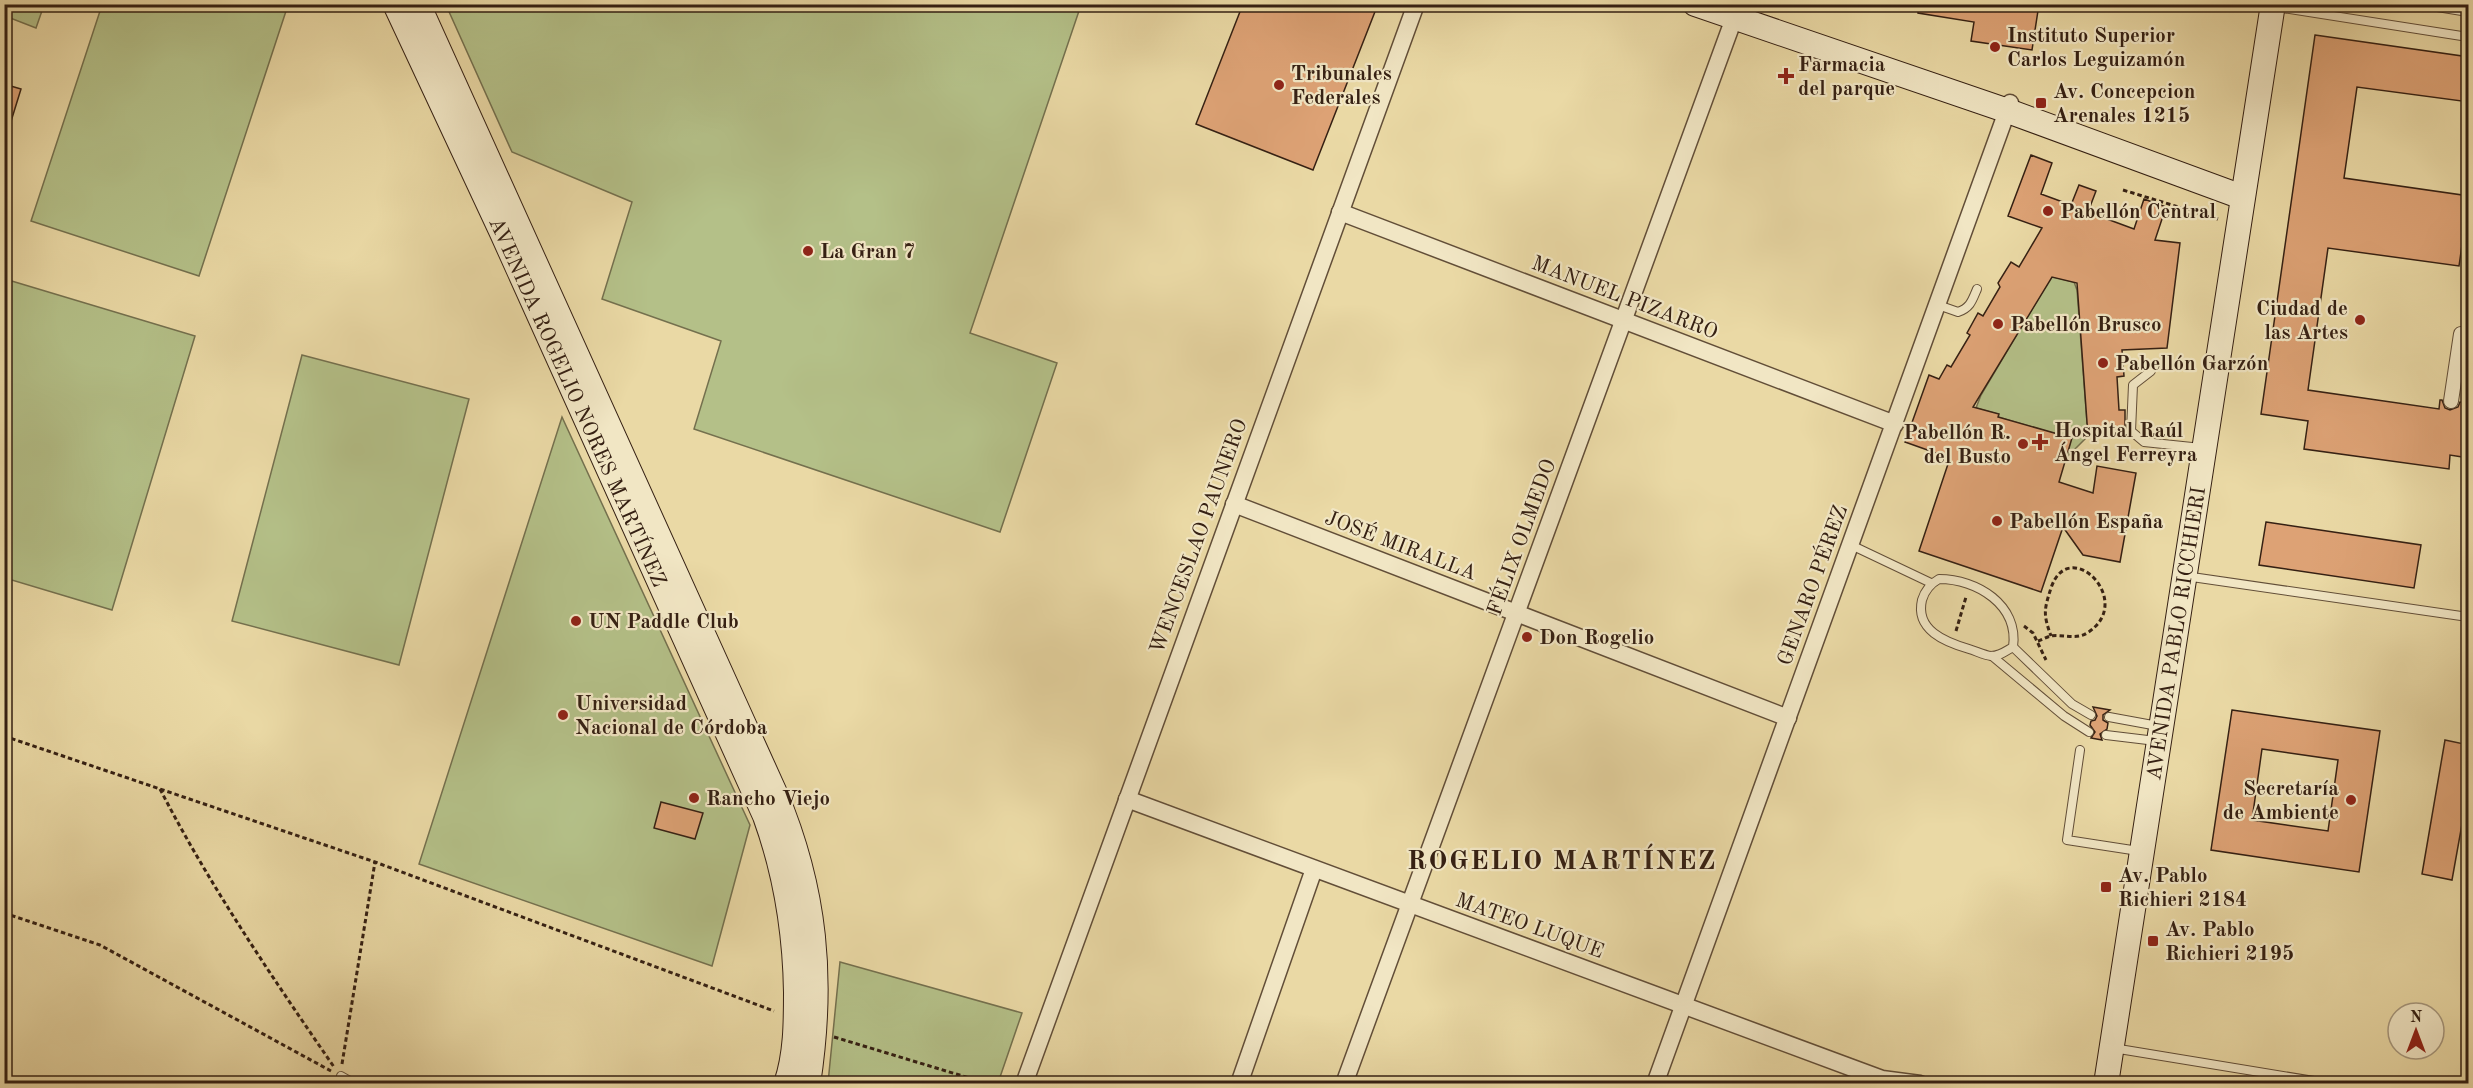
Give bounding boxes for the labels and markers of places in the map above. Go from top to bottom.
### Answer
place label: Instituto Superior Carlos Leguizamón [2007,26,2185,71]
marker: Instituto Superior Carlos Leguizamón [1988,40,2002,54]
place label: Farmacia del parque [1798,55,1895,100]
place label: Tribunales Federales [1291,64,1392,109]
marker: Farmacia del parque [1779,69,1793,83]
marker: Tribunales Federales [1272,78,1286,92]
place label: Av. Concepcion Arenales 1215 [2053,82,2196,127]
marker: Av. Concepcion Arenales 1215 [2034,96,2048,110]
place label: Pabellón Central [2060,202,2216,223]
marker: Pabellón Central [2041,204,2055,218]
place label: La Gran 7 [820,242,915,263]
marker: La Gran 7 [801,244,815,258]
place label: Ciudad de las Artes [2256,299,2348,344]
marker: Ciudad de las Artes [2353,313,2367,327]
place label: Pabellón Brusco [2010,315,2162,336]
marker: Pabellón Brusco [1991,317,2005,331]
place label: Pabellón Garzón [2115,354,2268,375]
marker: Pabellón Garzón [2096,356,2110,370]
place label: Hospital Raúl Ángel Ferreyra [2054,421,2198,466]
place label: Pabellón R. del Busto [1903,423,2011,468]
marker: Hospital Raúl Ángel Ferreyra [2031,433,2049,451]
marker: Pabellón R. del Busto [2016,437,2030,451]
place label: Pabellón España [2009,512,2164,533]
marker: Pabellón España [1990,514,2004,528]
place label: UN Paddle Club [588,612,739,633]
marker: UN Paddle Club [569,614,583,628]
place label: Don Rogelio [1539,628,1654,649]
marker: Don Rogelio [1520,630,1534,644]
place label: Universidad Nacional de Córdoba [575,694,768,739]
marker: Universidad Nacional de Córdoba [556,708,570,722]
place label: Secretaría de Ambiente [2223,779,2339,824]
place label: Rancho Viejo [706,789,830,810]
marker: Rancho Viejo [687,791,701,805]
marker: Secretaría de Ambiente [2344,793,2358,807]
place label: Av. Pablo Richieri 2184 [2118,866,2247,911]
marker: Av. Pablo Richieri 2184 [2099,880,2113,894]
place label: Av. Pablo Richieri 2195 [2165,920,2294,965]
marker: Av. Pablo Richieri 2195 [2146,934,2160,948]

